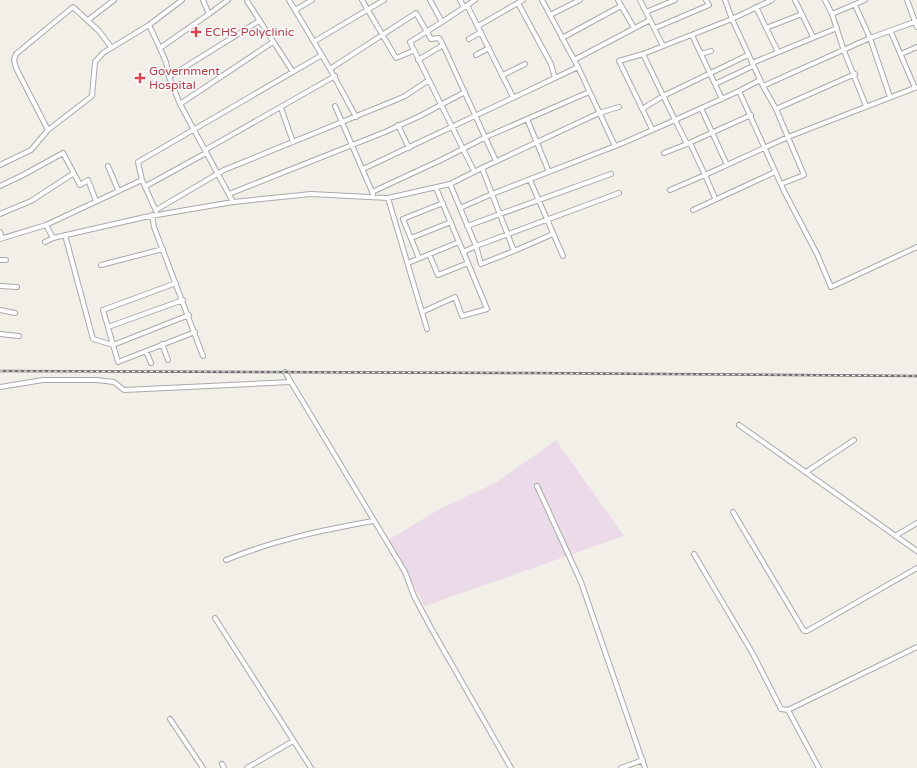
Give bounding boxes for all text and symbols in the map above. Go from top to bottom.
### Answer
place label: ECHS Polyclinic [205,25,294,39]
marker: ECHS Polyclinic [190,26,202,38]
place label: Government Hospital [149,64,220,92]
marker: Government Hospital [134,72,146,84]

